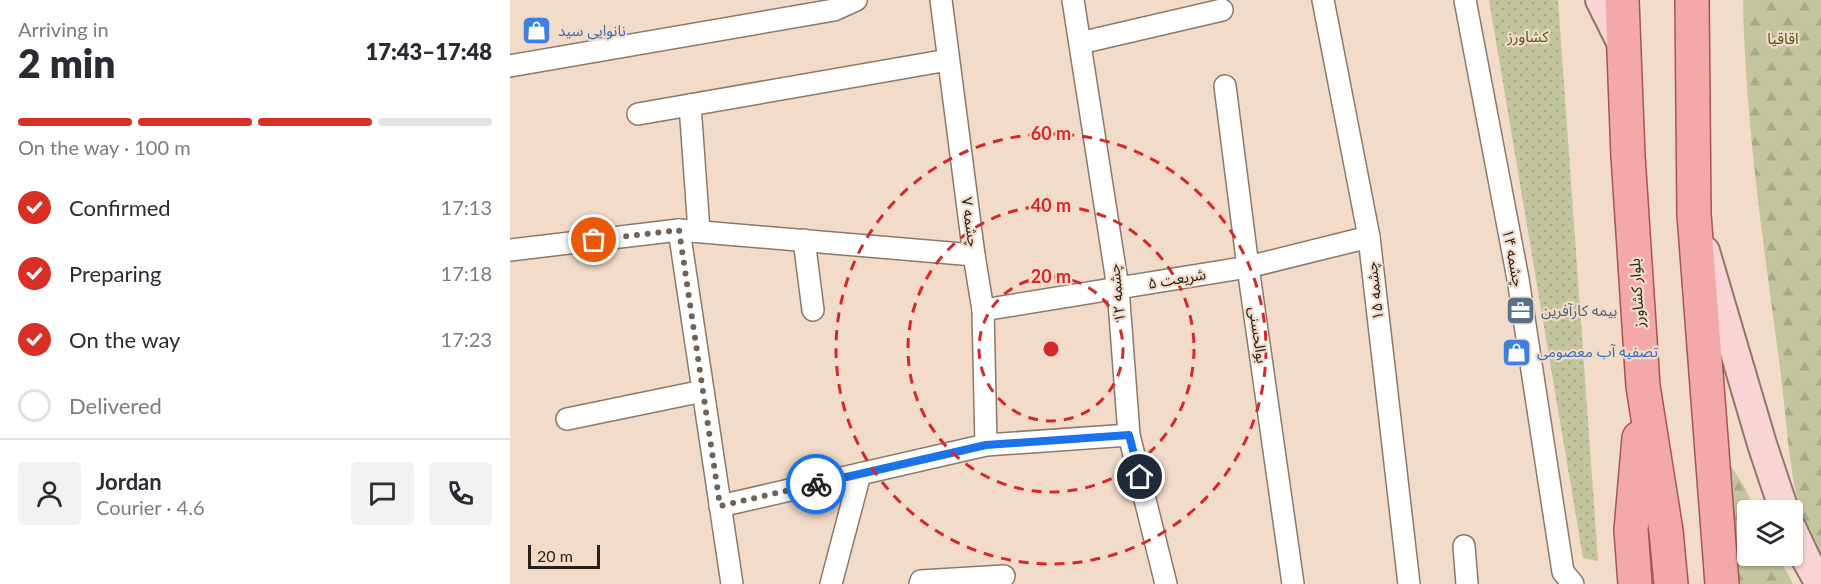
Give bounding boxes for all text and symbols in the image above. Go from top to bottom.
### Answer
shop icon: نانوایی‌ سید [521,15,553,47]
text: Arriving in [18,17,109,41]
place label: نانوایی‌ سید [558,21,626,40]
park label: کشاورز [1506,27,1549,46]
park label: اقاقیا [1767,29,1799,47]
text: 17:43–17:48 [366,38,492,65]
text: 2 min [18,40,115,86]
text: 60 m [1031,122,1071,144]
text: On the way · 100 m [18,135,191,159]
icon: check [18,191,51,224]
text: Confirmed [69,194,171,221]
text: 40 m [1031,194,1071,216]
text: 17:13 [441,195,492,219]
street label: چشمه ۷ [957,196,983,248]
pin [568,214,619,265]
icon: bag [577,223,610,256]
street label: چشمه ۱۴ [1498,227,1528,289]
icon: check [18,257,51,290]
street label: بلوار کشاورز [1625,258,1648,329]
text: Preparing [69,260,161,287]
text: 17:18 [441,261,492,285]
street label: چشمه ۱۵ [1361,261,1389,321]
street label: چشمه ۱۲ [1104,263,1130,323]
street label: شریعت ۵ [1147,264,1208,293]
text: 20 m [1031,265,1071,287]
office icon: بیمه کارآفرین [1504,295,1536,327]
place label: بیمه کارآفرین [1541,301,1617,320]
street label: بوالحسنی [1245,305,1272,365]
icon: check [18,323,51,356]
text: On the way [69,326,180,353]
text: 17:23 [441,327,492,351]
shop icon: تصفیه آب معصومی [1500,336,1532,368]
centre of rings [1041,339,1061,359]
place label: تصفیه آب معصومی [1537,342,1658,361]
text: Delivered [69,392,162,419]
pin [1114,451,1165,502]
courier [786,454,846,514]
icon: home [1123,460,1156,493]
button: person [18,462,81,525]
button: chat [351,462,414,525]
button: phone [429,462,492,525]
text: Jordan [96,468,162,495]
icon: bike [800,468,833,501]
text: Courier · 4.6 [96,495,205,519]
map controls [1737,500,1803,566]
button: layers [1737,500,1803,566]
scale bar [528,542,600,570]
text: 20 m [537,546,573,565]

